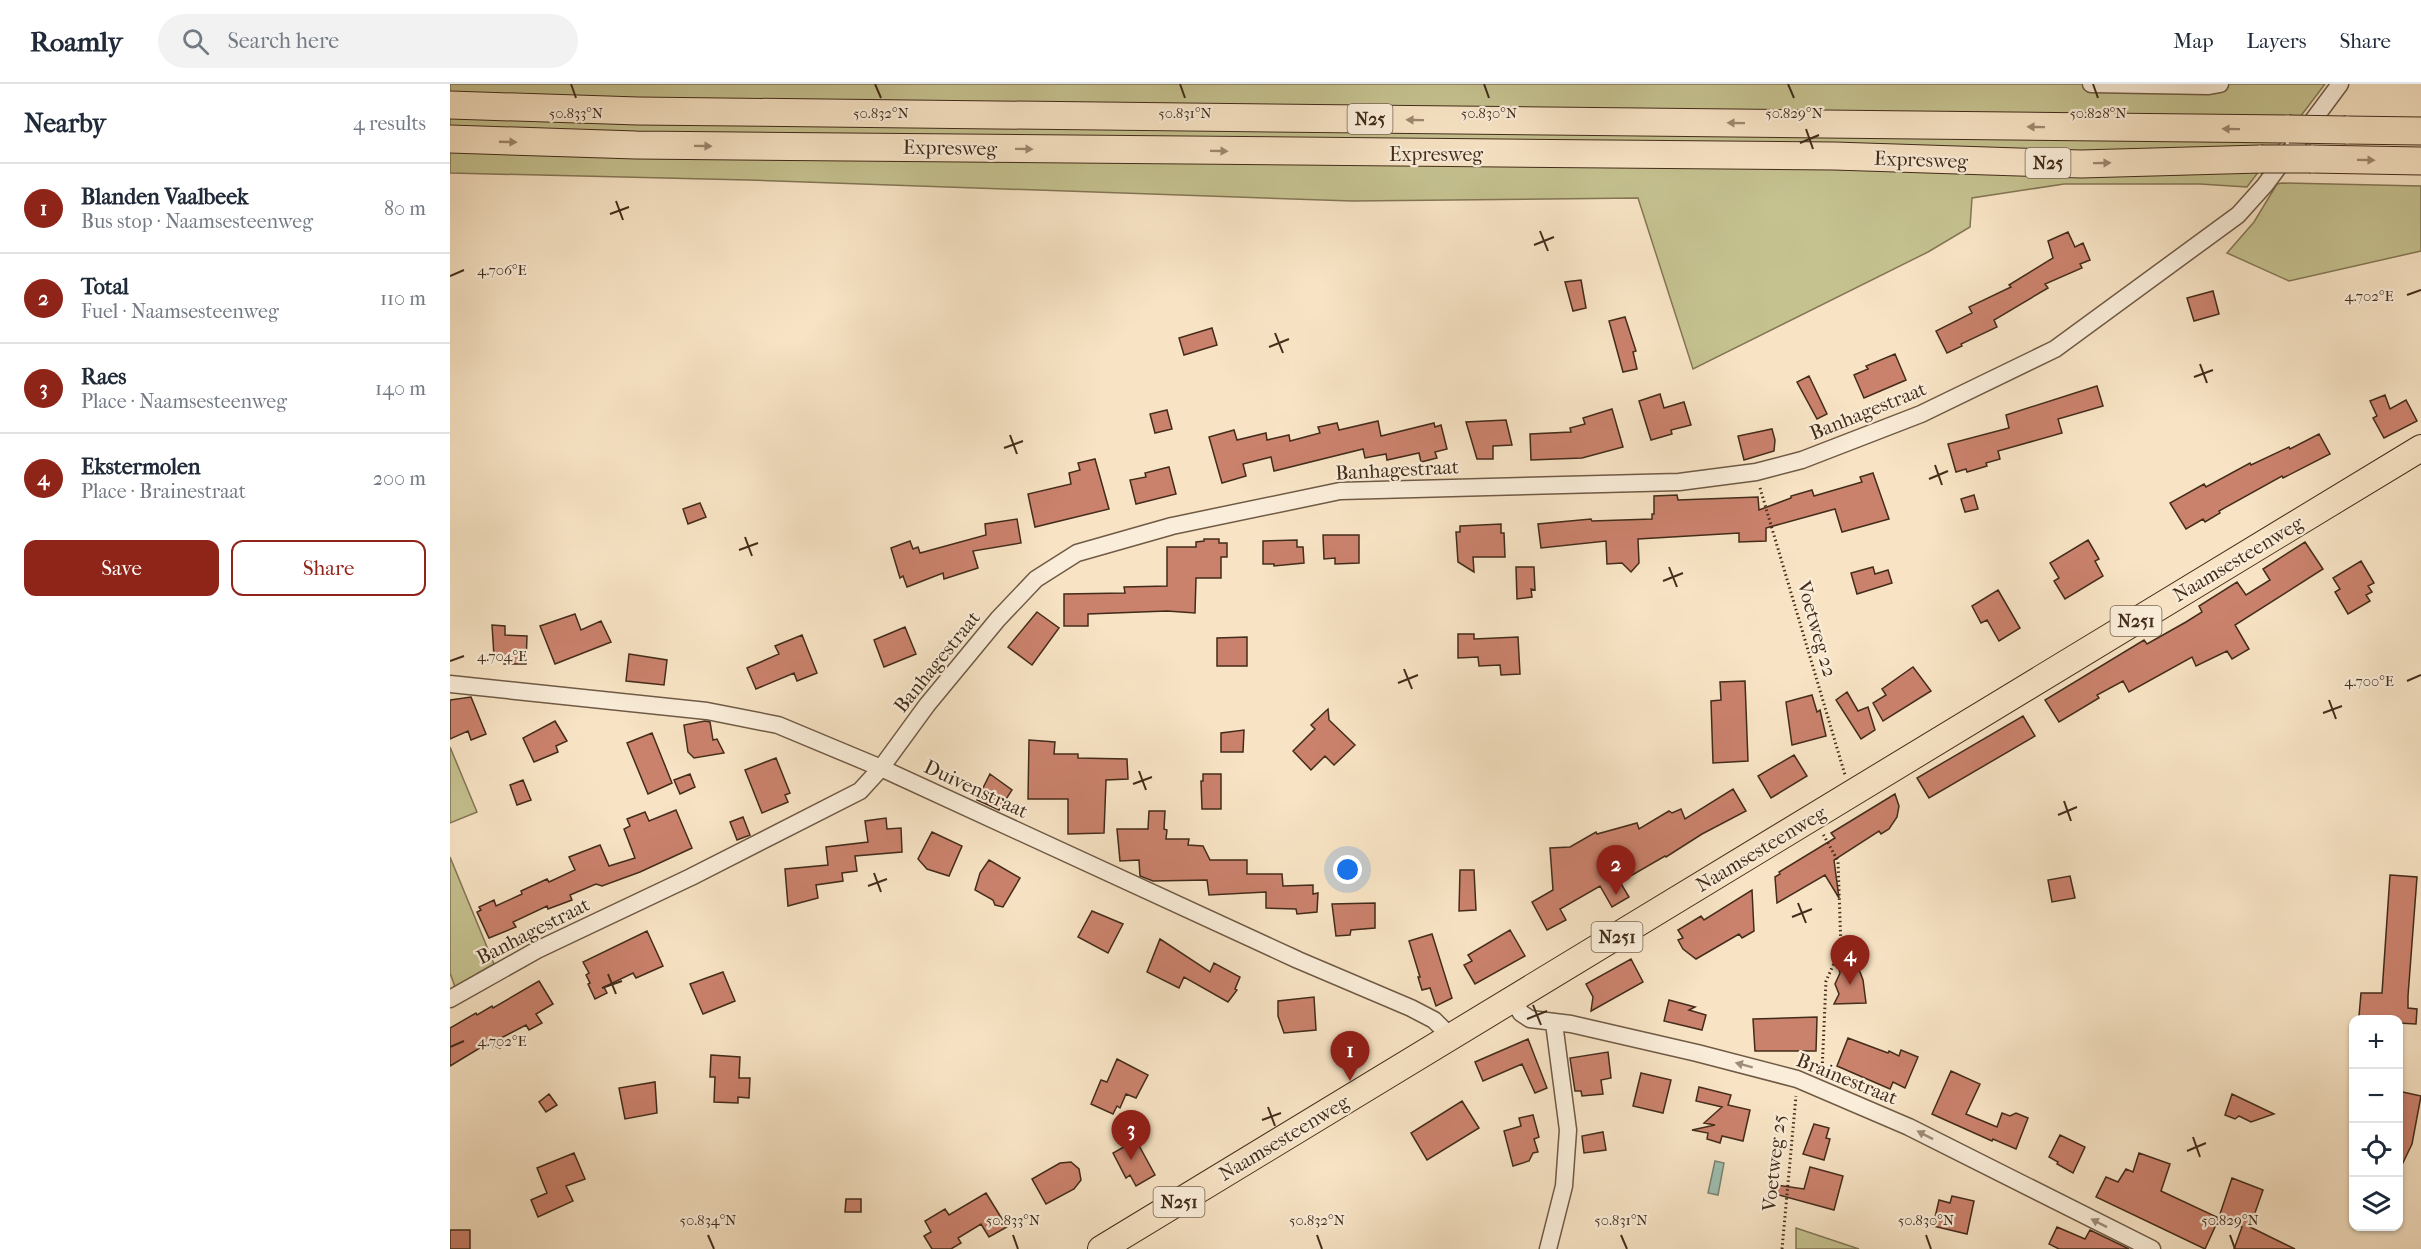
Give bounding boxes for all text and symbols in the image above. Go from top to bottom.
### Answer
search box [158,14,578,68]
text: Roamly [30,25,122,58]
icon: search [179,25,212,58]
text: Search here [227,28,339,54]
text: Map [2173,29,2214,53]
text: Layers [2247,29,2306,53]
text: Share [2339,29,2391,53]
text: 50.833°N [549,104,604,122]
text: 50.832°N [853,104,910,122]
text: 50.831°N [1158,104,1212,122]
road number: N25 [1348,104,1392,134]
text: 50.830°N [1461,104,1518,122]
text: 50.829°N [1765,104,1823,122]
text: 50.828°N [2069,104,2127,122]
text: Nearby [24,108,106,139]
text: 4 results [353,112,426,135]
one-way arrow [1405,115,1424,125]
one-way arrow [1726,119,1745,128]
one-way arrow [2026,122,2045,132]
one-way arrow [2221,124,2240,134]
street label: Expresweg [903,136,998,160]
one-way arrow [499,137,518,146]
one-way arrow [694,141,713,151]
street label: Expresweg [1389,143,1483,166]
one-way arrow [1015,144,1034,154]
one-way arrow [1210,147,1229,156]
street label: Expresweg [1874,147,1969,173]
road number: N25 [2026,148,2070,178]
one-way arrow [2356,155,2375,165]
one-way arrow [2093,158,2112,168]
text: Blanden Vaalbeek [81,184,248,210]
text: 1 [40,197,47,220]
text: 80 m [384,197,426,220]
text: Bus stop · Naamsesteenweg [81,210,313,233]
text: 4.706°E [477,261,527,279]
text: Total [81,274,129,300]
text: 2 [38,287,49,310]
text: 110 m [380,287,426,310]
text: 4.702°E [2344,287,2394,305]
text: Fuel · Naamsesteenweg [81,300,279,323]
text: Raes [81,364,126,390]
text: 3 [39,377,48,400]
text: 140 m [375,377,426,400]
street label: Banhagestraat [1806,377,1930,445]
text: Place · Naamsesteenweg [81,390,287,413]
text: Ekstermolen [81,454,201,480]
street label: Banhagestraat [1335,455,1459,485]
text: 4 [38,467,49,490]
text: 200 m [373,467,426,490]
text: Place · Brainestraat [81,480,246,503]
street label: Naamsesteenweg [2169,511,2308,607]
button: Save [24,540,219,596]
button: Share [231,540,426,596]
street label: Voetweg 22 [1792,577,1842,680]
road number: N251 [2110,606,2162,636]
street label: Banhagestraat [889,607,985,717]
text: 4.704°E [477,647,527,665]
text: 4.700°E [2344,672,2394,690]
street label: Duivenstraat [920,755,1032,823]
street label: Naamsesteenweg [1692,801,1831,897]
pin: 2 [1596,846,1636,895]
your location [1333,855,1362,884]
street label: Banhagestraat [473,893,593,969]
road number: N251 [1592,922,1642,952]
pin: 4 [1830,936,1870,985]
map controls [2349,1015,2403,1231]
button: + [2349,1015,2403,1069]
text: 4.702°E [477,1032,527,1050]
pin: 1 [1330,1032,1370,1081]
street label: Brainestraat [1793,1048,1901,1110]
one-way arrow [1735,1060,1753,1070]
button: − [2349,1069,2403,1123]
street label: Naamsesteenweg [1215,1090,1354,1186]
pin: 3 [1112,1110,1150,1160]
street label: Voetweg 25 [1757,1113,1791,1214]
button: locate [2349,1123,2403,1177]
one-way arrow [1917,1130,1934,1140]
button: layers [2349,1177,2403,1231]
road number: N251 [1154,1187,1204,1217]
text: 50.834°N [680,1211,737,1229]
text: 50.833°N [986,1211,1041,1229]
text: 50.832°N [1289,1211,1346,1229]
text: 50.831°N [1594,1211,1648,1229]
text: 50.830°N [1898,1211,1955,1229]
text: 50.829°N [2201,1211,2259,1229]
one-way arrow [2091,1218,2108,1227]

